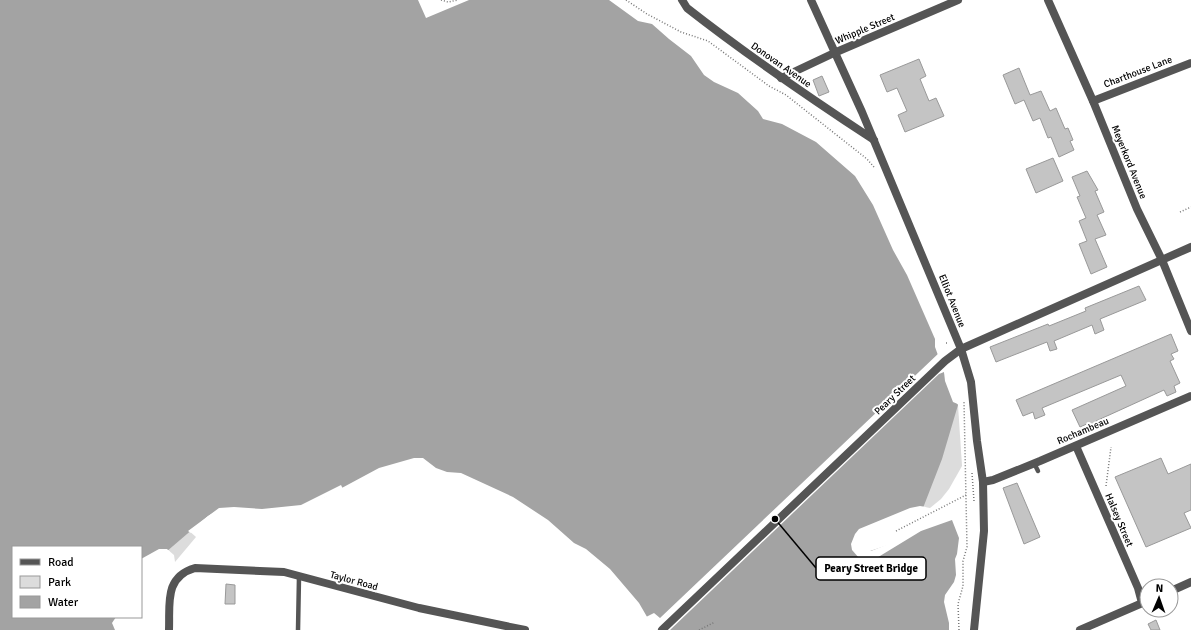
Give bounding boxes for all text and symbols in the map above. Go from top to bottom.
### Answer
street label: Whipple Street [833,11,897,47]
street label: Donovan Avenue [749,40,813,90]
street label: Charthouse Lane [1102,53,1174,91]
street label: Meyerkord Avenue [1109,123,1149,201]
street label: Elliot Avenue [936,273,968,329]
street label: Peary Street [872,372,918,417]
street label: Rochambeau [1055,415,1111,447]
street label: Halsey Street [1102,491,1136,549]
legend [12,546,142,618]
text: Road [48,555,74,570]
callout: Peary Street Bridge [816,557,926,580]
text: Peary Street Bridge [824,562,918,575]
street label: Taylor Road [329,569,379,593]
text: Park [48,575,71,590]
north arrow [1139,578,1179,618]
text: N [1155,582,1163,595]
text: Water [48,595,79,610]

